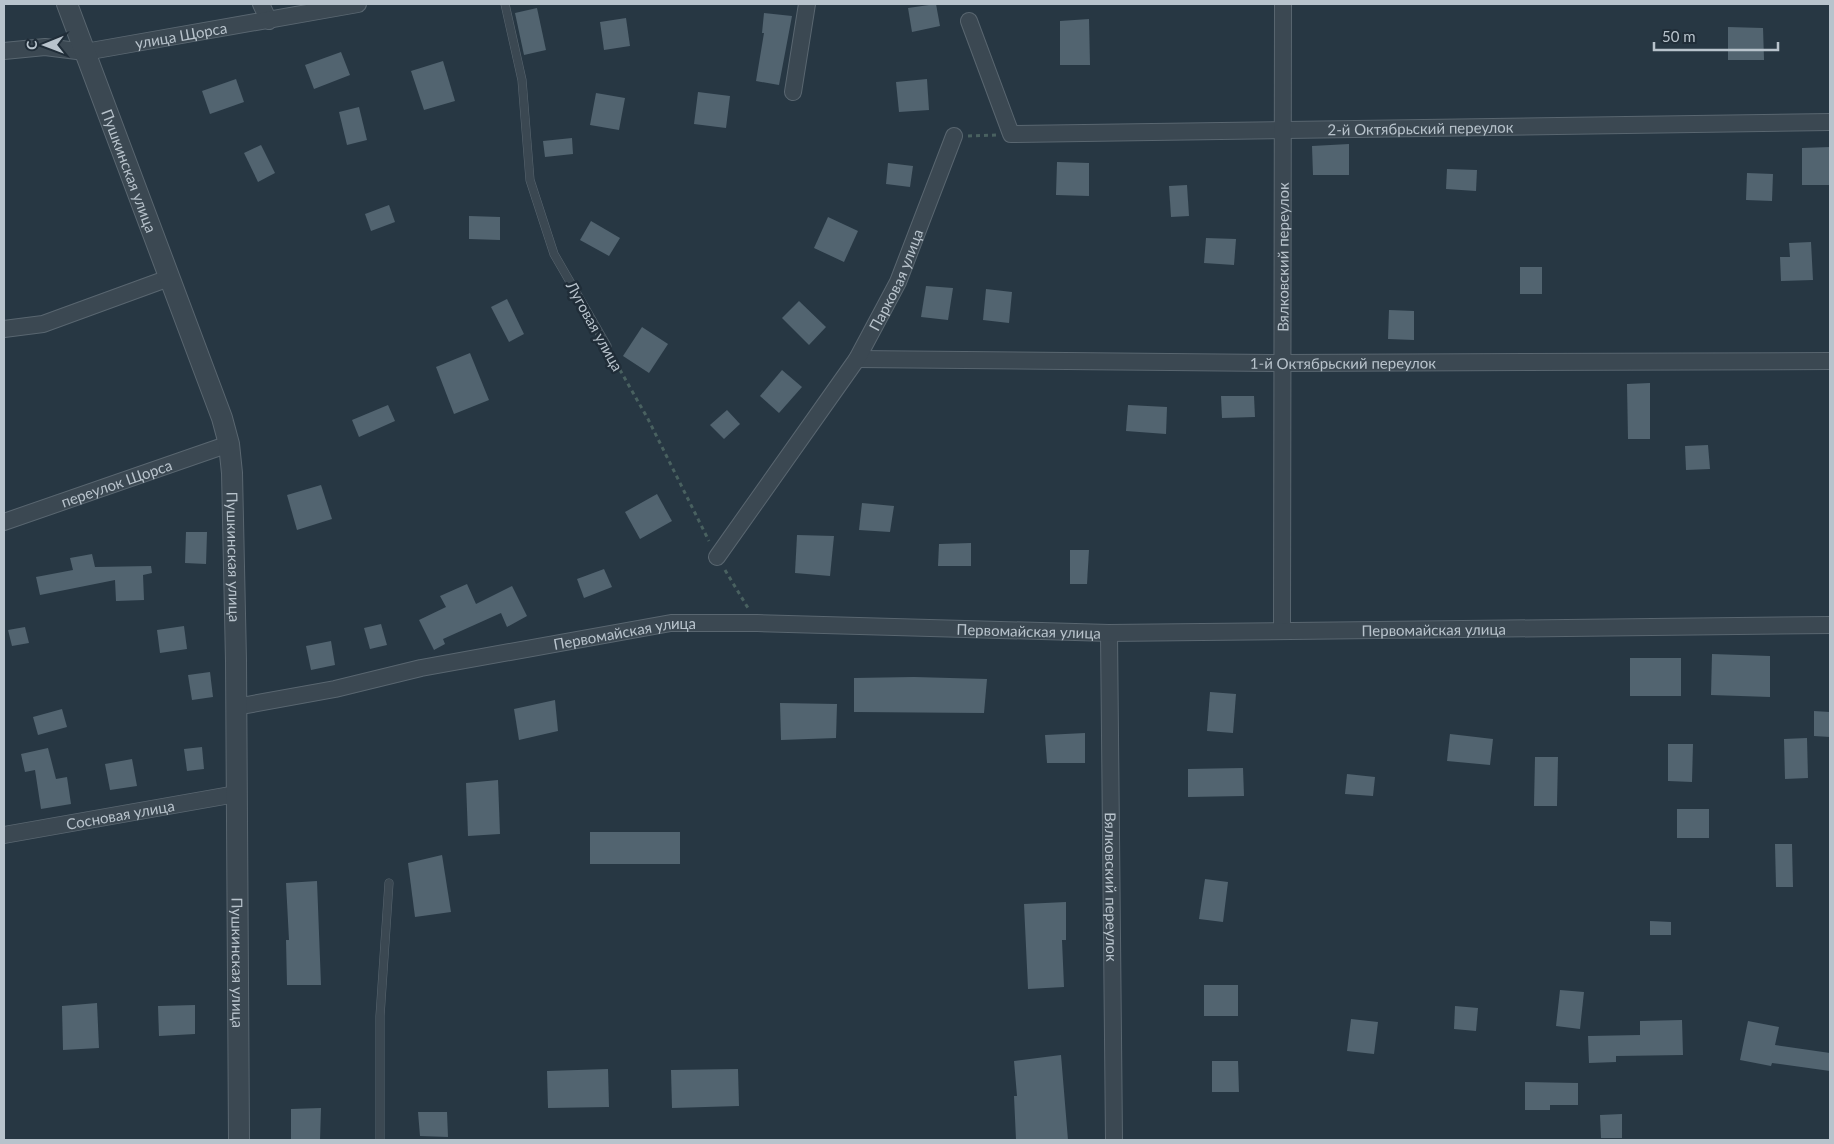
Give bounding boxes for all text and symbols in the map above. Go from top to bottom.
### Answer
street label: улица Щорса [134,18,228,52]
north arrow [20,20,70,70]
scale bar [1654,20,1778,52]
text: 50 m [1662,27,1696,45]
text: С [23,40,40,50]
street label: Пушкинская улица [98,106,161,235]
street label: 2-й Октябрьский переулок [1327,118,1514,138]
street label: Вялковский переулок [1273,182,1292,332]
street label: Парковая улица [865,226,927,334]
street label: Луговая улица [562,277,627,374]
street label: 1-й Октябрьский переулок [1250,353,1436,372]
street label: переулок Щорса [58,455,174,511]
street label: Пушкинская улица [223,491,244,622]
street label: Первомайская улица [552,614,696,653]
street label: Первомайская улица [956,620,1101,642]
street label: Первомайская улица [1361,620,1506,639]
street label: Сосновая улица [65,796,176,833]
street label: Вялковский переулок [1102,812,1121,962]
street label: Пушкинская улица [228,898,247,1028]

